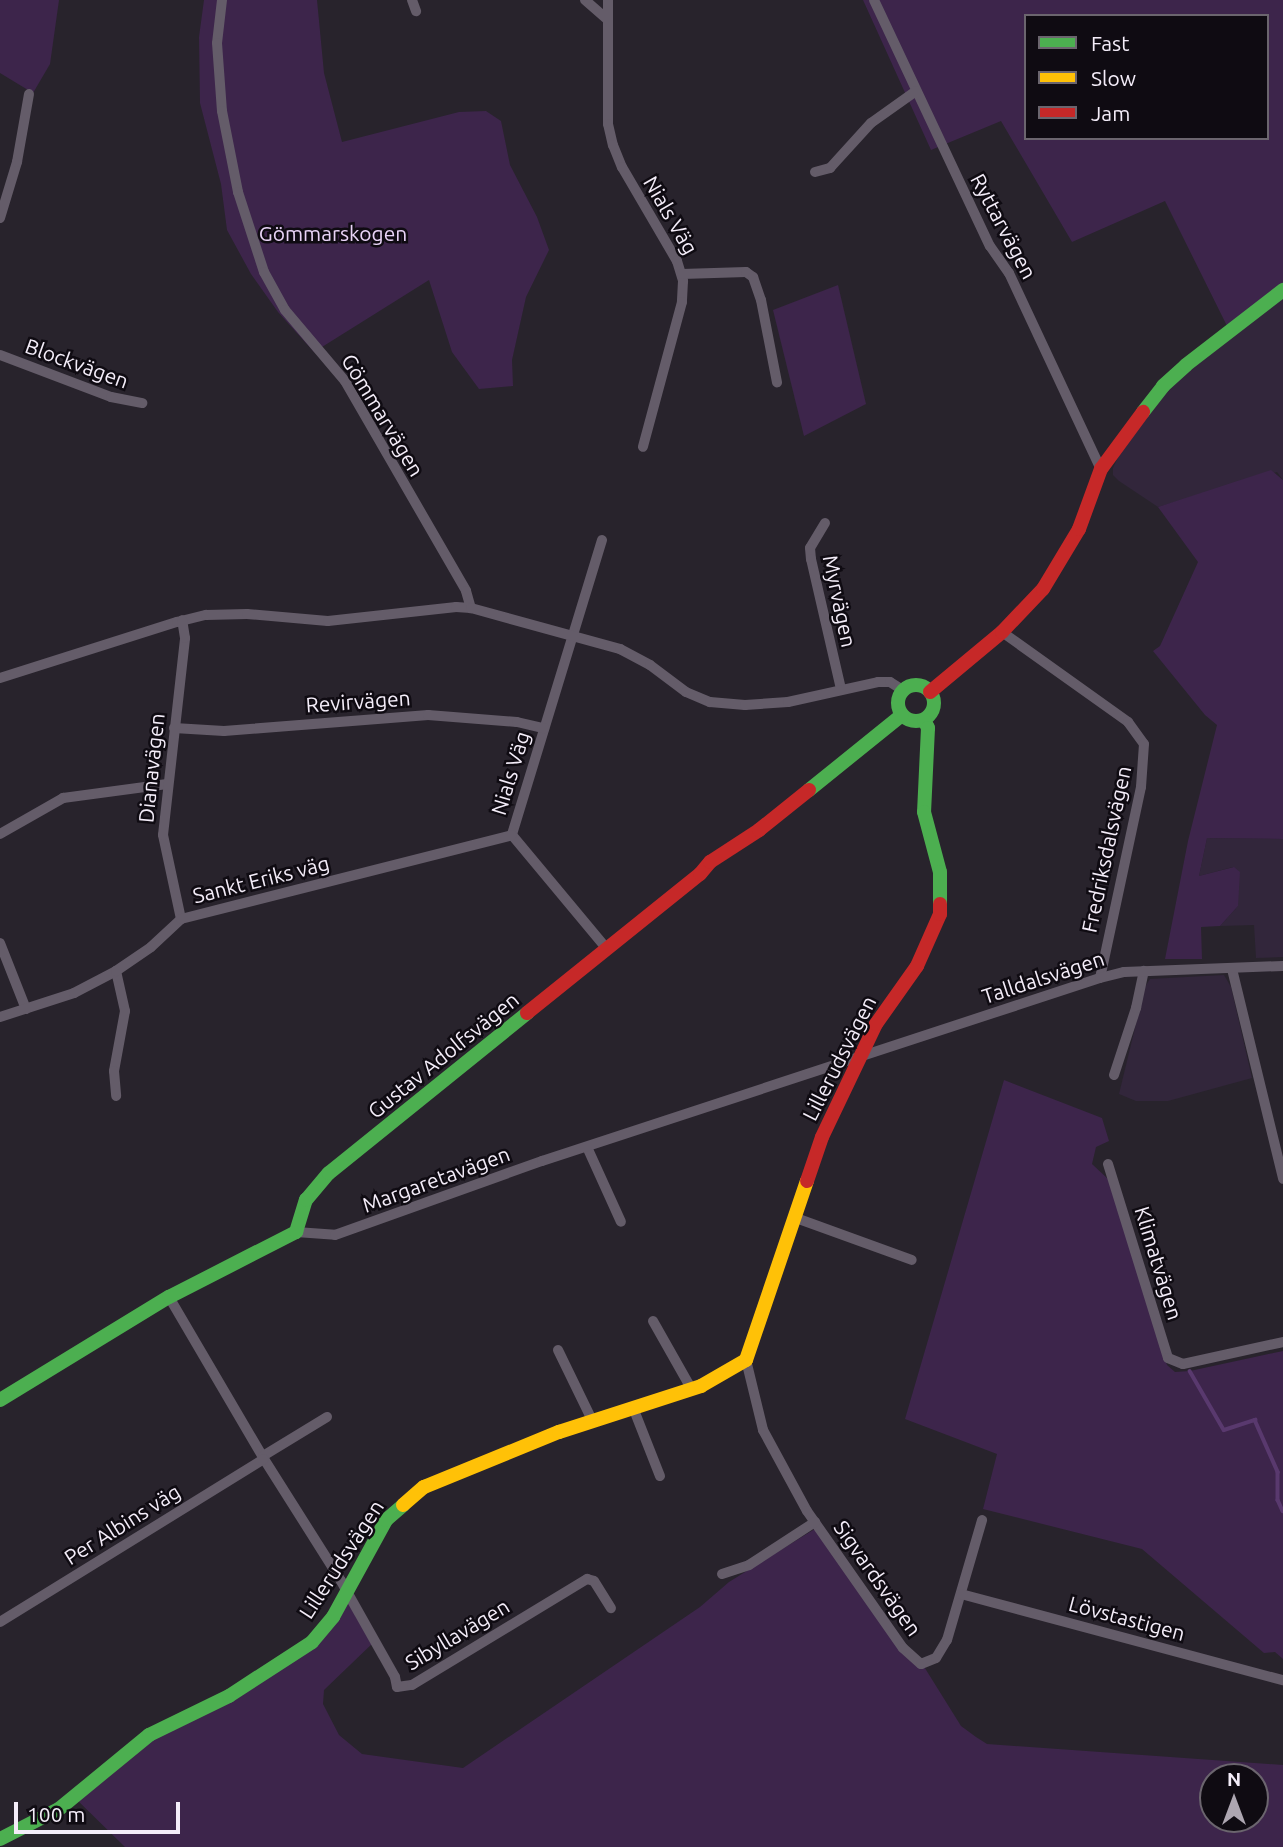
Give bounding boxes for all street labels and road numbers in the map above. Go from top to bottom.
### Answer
street label: Ryttarvägen [966,169,1042,283]
street label: Nials Väg [639,171,703,259]
street label: Blockvägen [22,333,132,393]
street label: Gömmarvägen [337,349,429,481]
street label: Myrvägen [818,553,862,649]
street label: Revirvägen [305,685,411,717]
street label: Dianavägen [133,712,169,824]
street label: Nials Väg [485,728,535,818]
street label: Fredriksdalsvägen [1076,763,1136,935]
street label: Sankt Eriks väg [190,850,332,908]
street label: Talldalsvägen [979,945,1107,1009]
street label: Gustav Adolfsvägen [363,987,523,1123]
street label: Lillerudsvägen [797,992,881,1124]
street label: Margaretavägen [359,1141,513,1217]
street label: Klimatvägen [1130,1203,1188,1323]
street label: Per Albins väg [59,1478,185,1570]
street label: Lillerudsvägen [293,1495,389,1623]
street label: Sigvardsvägen [829,1515,927,1641]
street label: Lövstastigen [1066,1590,1188,1646]
street label: Sibyllavägen [400,1593,514,1675]

